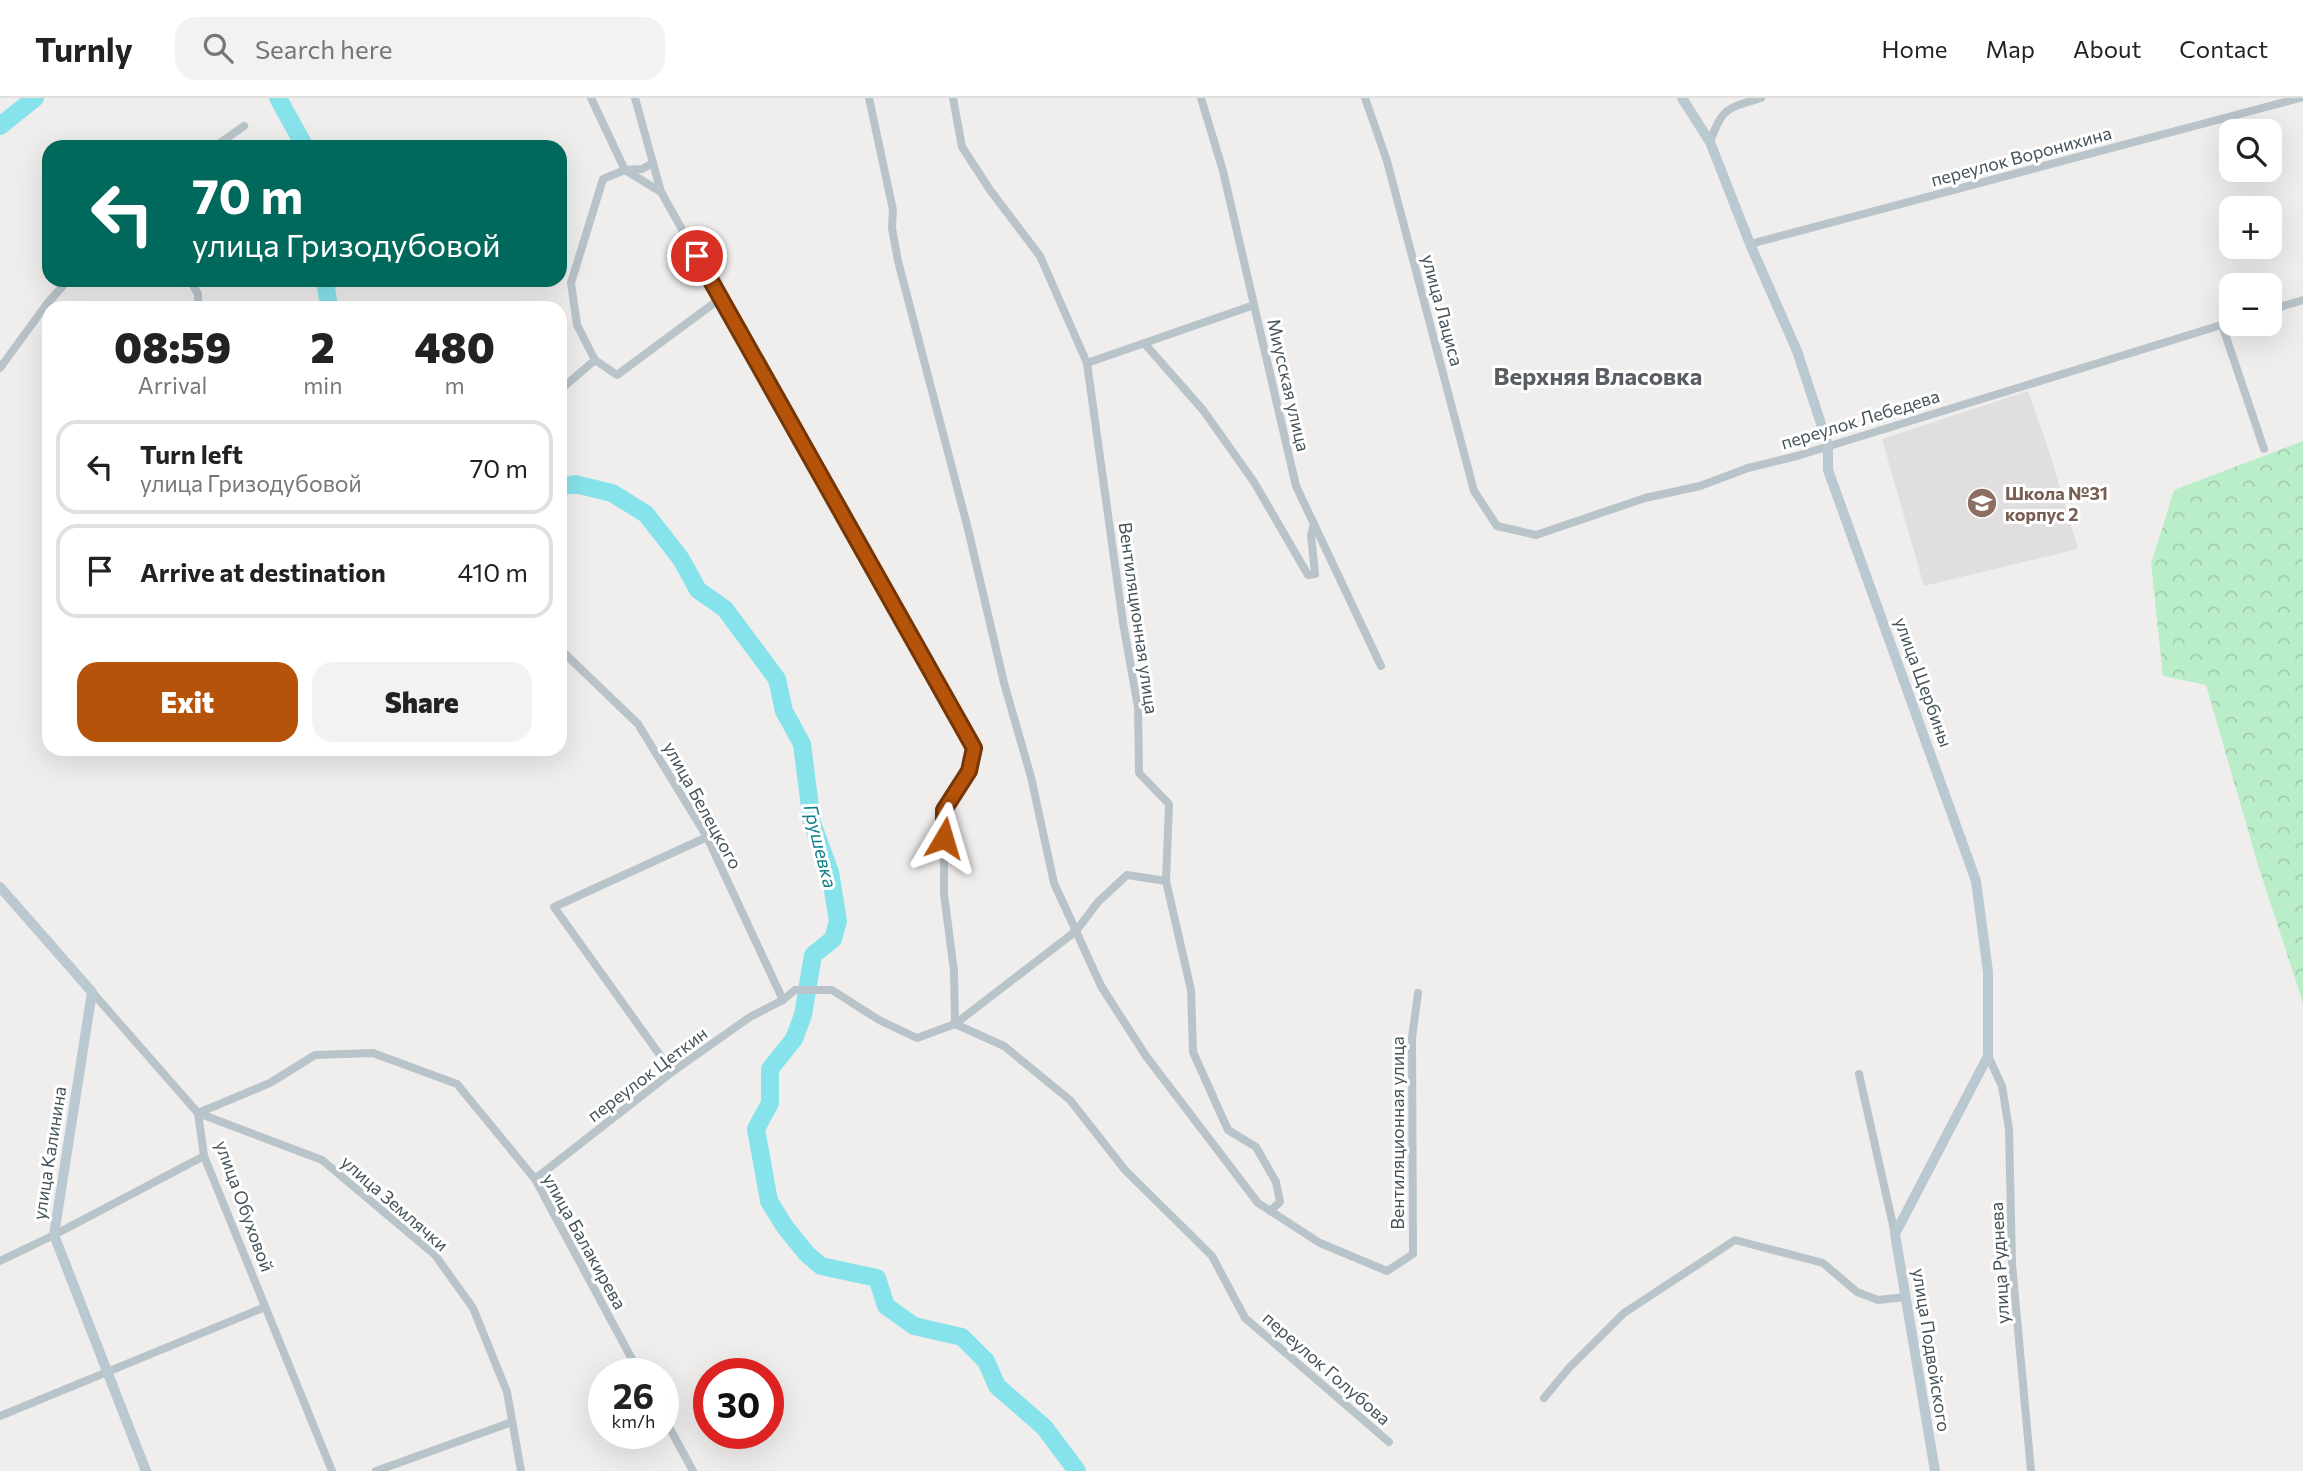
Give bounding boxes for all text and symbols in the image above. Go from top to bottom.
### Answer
search box [175,17,665,80]
text: Turnly [35,28,133,69]
icon: search [199,29,237,67]
text: Search here [255,33,392,64]
text: Home [1882,34,1948,63]
text: Map [1986,34,2035,63]
text: About [2073,34,2141,63]
text: Contact [2179,34,2268,63]
map controls [2219,119,2282,336]
button: search [2219,119,2282,182]
street label: переулок Воронихина [1928,121,2114,191]
text: 70 m [192,164,303,224]
icon: left [77,168,168,259]
button: + [2219,196,2282,259]
text: улица Гризодубовой [192,224,501,264]
pin [667,226,727,286]
icon: arrive [678,237,716,275]
street label: улица Лациса [1418,252,1468,368]
button: − [2219,273,2282,336]
street label: Миусская улица [1263,317,1315,453]
text: 08:59 [114,320,231,372]
text: 2 [311,320,335,372]
text: 480 [414,320,495,372]
district label: Верхняя Власовка [1494,361,1702,390]
text: Arrival [138,371,207,399]
text: min [303,371,342,399]
text: m [445,371,465,399]
street label: переулок Лебедева [1778,384,1942,454]
text: Turn left [140,438,243,469]
icon: left [81,448,119,486]
text: 70 m [470,452,528,483]
text: улица Гризодубовой [140,469,362,497]
place label: Школа №31 корпус 2 [2005,482,2108,525]
school or university icon: Школа №31 корпус 2 [1965,486,1999,520]
street label: Вентиляционная улица [1115,521,1163,715]
icon: arrive [81,552,119,590]
text: Arrive at destination [140,556,386,587]
text: 410 m [457,556,528,587]
street label: улица Щербины [1890,614,1958,750]
button: Exit [77,662,298,742]
button: Share [312,662,532,742]
street label: улица Белецкого [659,737,747,873]
position arrow [907,801,981,875]
water label: Грушевка [800,802,843,890]
street label: переулок Цеткин [583,1022,711,1126]
street label: Вентиляционная улица [1386,1036,1408,1230]
street label: улица Калинина [28,1085,70,1221]
street label: улица Обуховой [211,1137,279,1275]
street label: улица Землячки [337,1151,453,1255]
street label: улица Балакирева [539,1169,631,1313]
street label: улица Руднева [1985,1202,2013,1324]
street label: улица Подвойского [1908,1267,1956,1433]
street label: переулок Голубова [1259,1307,1395,1429]
speed limit sign: 30 [693,1358,784,1449]
text: 26 [613,1373,654,1416]
text: km/h [612,1410,655,1432]

